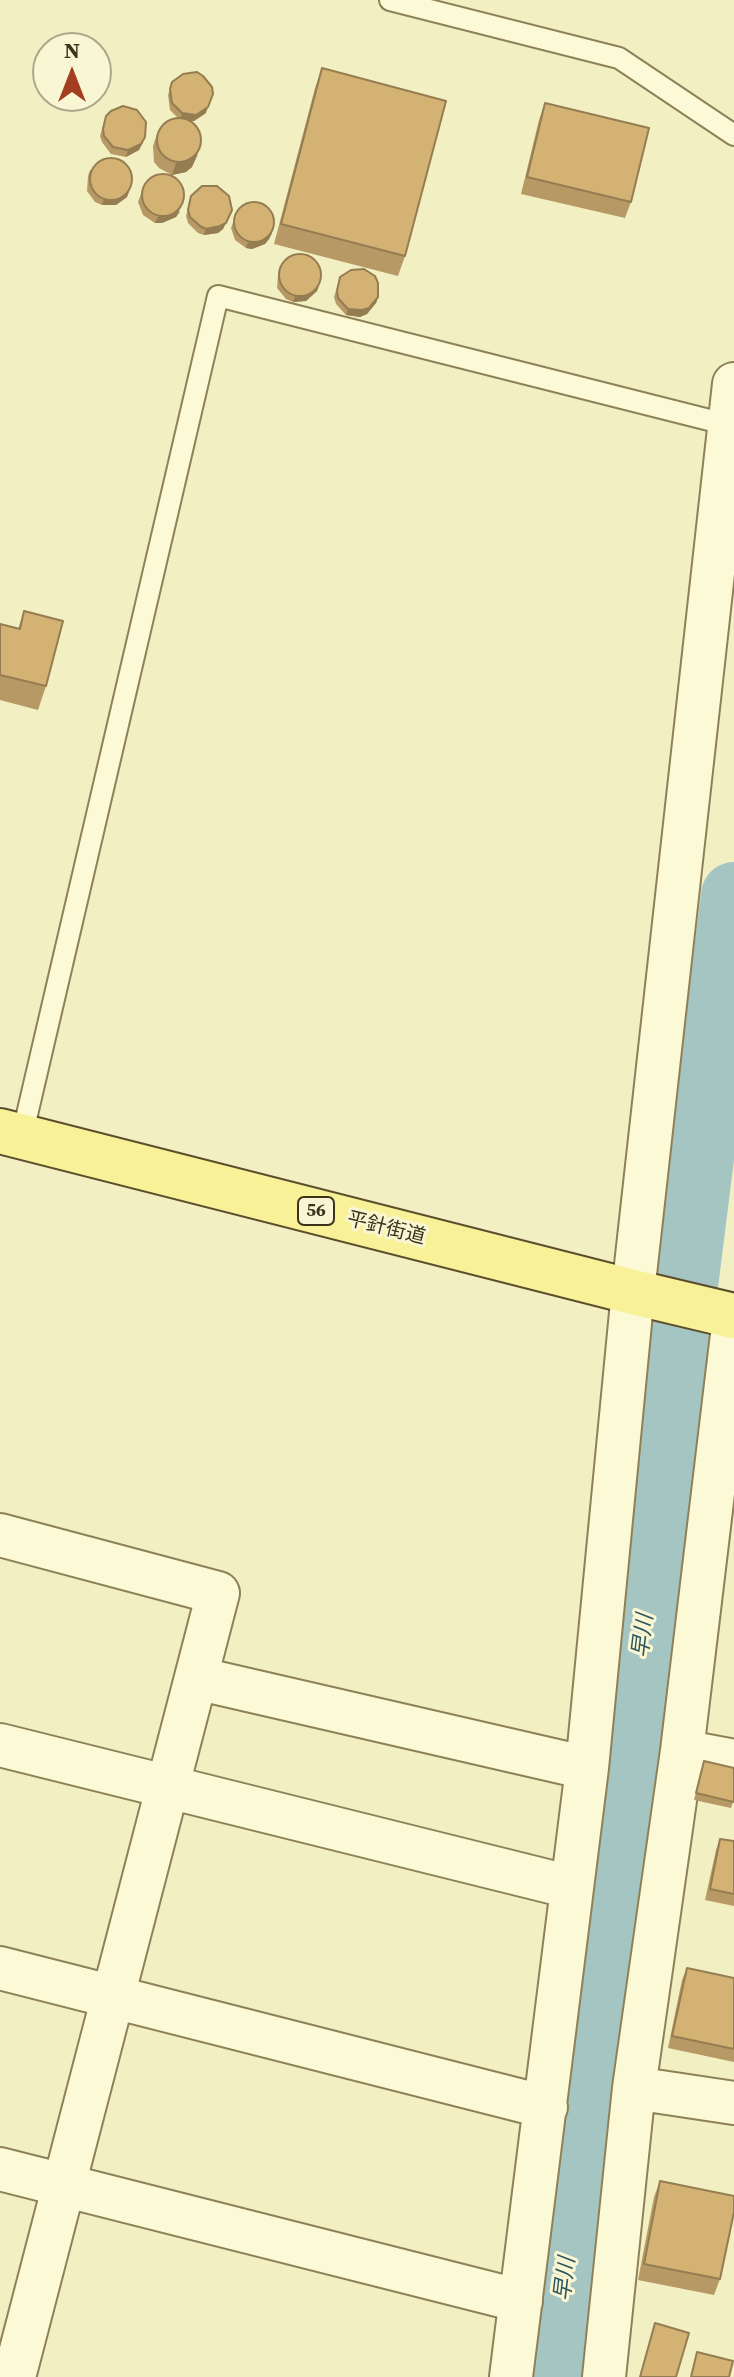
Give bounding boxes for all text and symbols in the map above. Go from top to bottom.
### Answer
north arrow [32,32,112,112]
text: N [64,35,80,65]
road number: 56 [298,1197,334,1225]
street label: 平針街道 [344,1208,428,1250]
water label: 早川 [628,1613,660,1659]
water label: 早川 [550,2256,582,2302]

